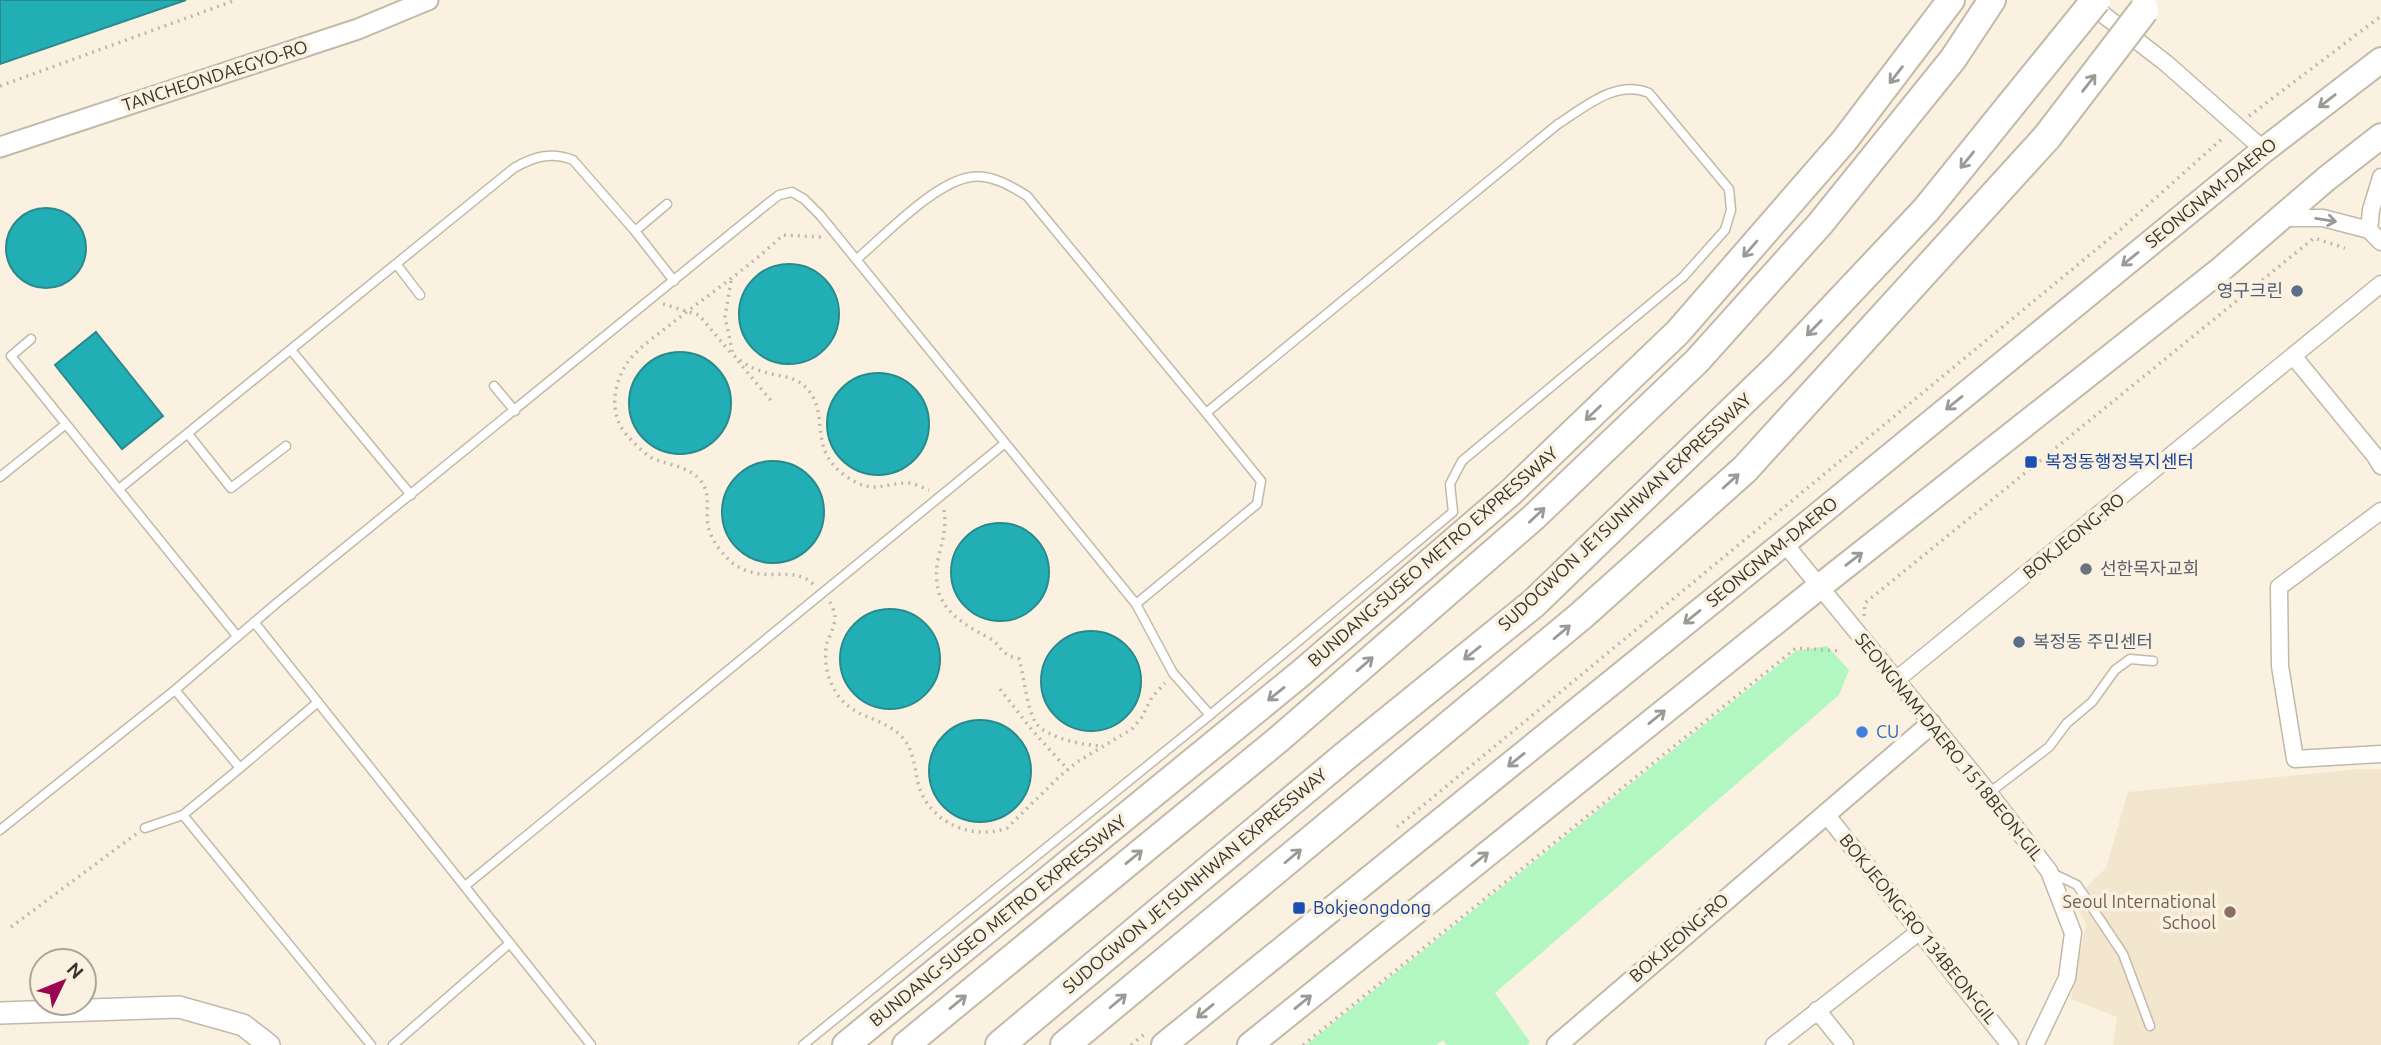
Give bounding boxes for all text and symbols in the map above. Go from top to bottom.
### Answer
street label: TANCHEONDAEGYO-RO [119,36,310,115]
one-way arrow [1888,65,1903,83]
one-way arrow [2081,74,2096,92]
one-way arrow [2318,94,2337,109]
street label: SEONGNAM-DAERO [2141,133,2280,251]
one-way arrow [1959,150,1975,168]
one-way arrow [2314,214,2337,227]
one-way arrow [1742,240,1758,258]
one-way arrow [2122,251,2140,267]
place label: 영구크린 [2217,280,2283,300]
marker: 영구크린 [2289,283,2305,299]
one-way arrow [1806,319,1823,336]
street label: SUDOGWON JE1SUNHWAN EXPRESSWAY [1494,388,1755,634]
one-way arrow [1946,396,1964,411]
one-way arrow [1585,405,1602,422]
street label: BUNDANG-SUSEO METRO EXPRESSWAY [1303,442,1562,670]
place label: 복정동행정복지센터 [2045,451,2194,471]
marker: 복정동행정복지센터 [2023,454,2039,470]
one-way arrow [1722,473,1740,489]
street label: BOKJEONG-RO [2019,488,2128,582]
street label: SEONGNAM-DAERO [1702,492,1841,610]
one-way arrow [1528,506,1545,523]
one-way arrow [1844,552,1862,567]
place label: 선한목자교회 [2100,558,2199,578]
marker: 선한목자교회 [2078,561,2094,577]
one-way arrow [1684,609,1702,625]
one-way arrow [1552,624,1570,640]
street label: SEONGNAM-DAERO 1518BEON-GIL [1852,629,2048,864]
place label: 복정동 주민센터 [2033,631,2153,651]
marker: 복정동 주민센터 [2011,634,2027,650]
one-way arrow [1464,646,1482,661]
one-way arrow [1356,656,1374,672]
one-way arrow [1267,686,1285,702]
one-way arrow [1648,709,1666,725]
place label: CU [1876,721,1899,741]
marker: CU [1854,724,1870,740]
one-way arrow [1507,753,1525,768]
street label: SUDOGWON JE1SUNHWAN EXPRESSWAY [1058,763,1331,997]
street label: BUNDANG-SUSEO METRO EXPRESSWAY [865,810,1130,1030]
street label: BOKJEONG-RO 134BEON-GIL [1836,830,2002,1027]
one-way arrow [1283,849,1301,864]
one-way arrow [1125,850,1143,865]
one-way arrow [1470,852,1488,867]
street label: BOKJEONG-RO [1625,889,1732,986]
place label: Seoul International School [2063,891,2216,932]
place label: Bokjeongdong [1313,897,1431,917]
marker: Bokjeongdong [1291,900,1307,916]
marker: Seoul International School [2222,904,2238,920]
north arrow [28,947,98,1017]
text: N [63,958,88,983]
one-way arrow [949,994,967,1009]
one-way arrow [1108,994,1126,1009]
one-way arrow [1293,994,1311,1010]
one-way arrow [1197,1004,1215,1019]

